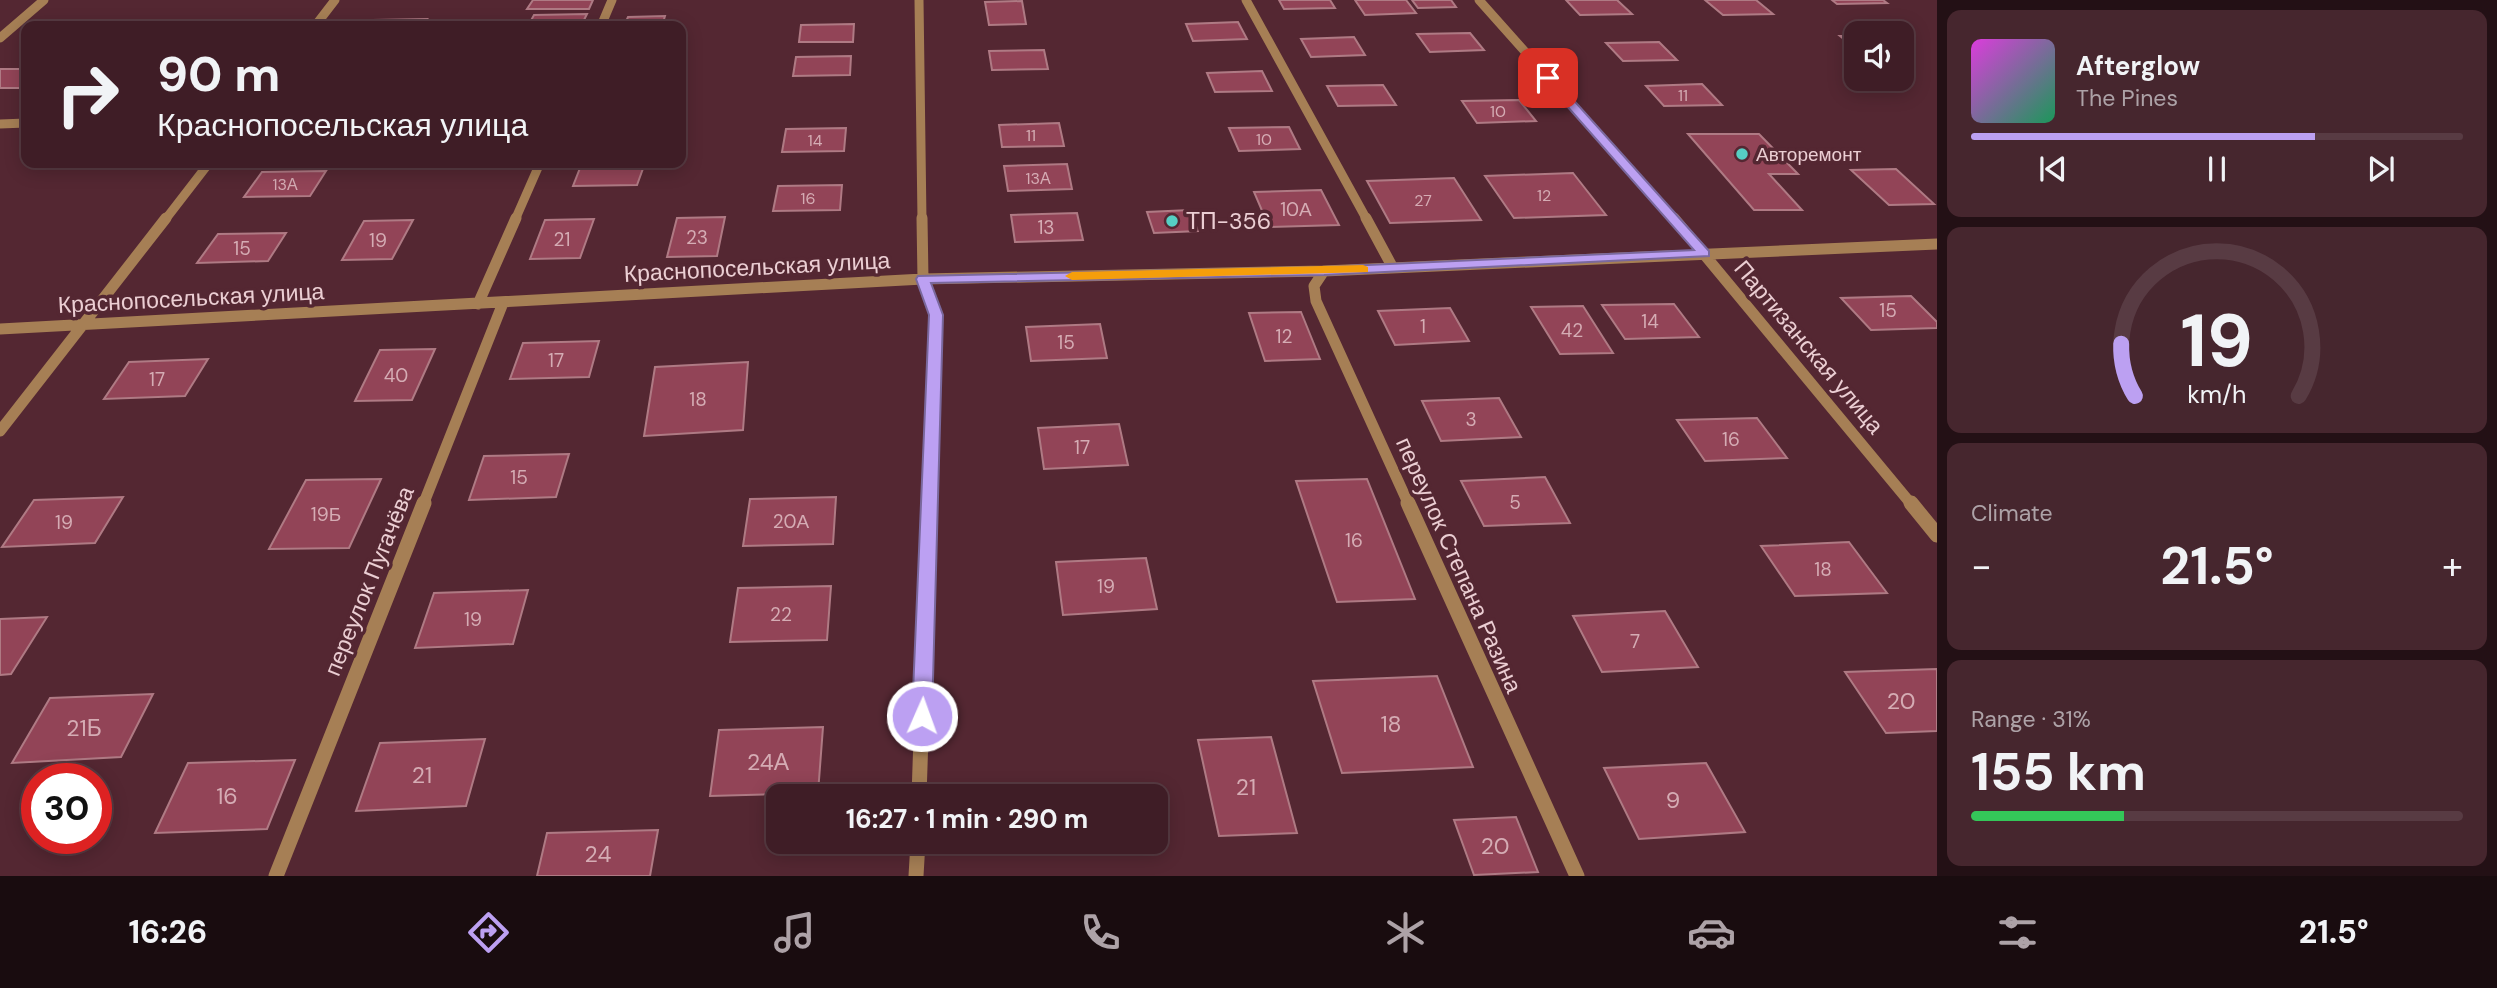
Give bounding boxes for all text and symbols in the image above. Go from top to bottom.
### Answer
map controls [1844,21,1914,91]
button: sound [1844,21,1914,91]
text: 90 m [157,42,280,106]
pin [1518,48,1578,108]
icon: right [42,49,133,140]
text: Afterglow [2076,49,2200,83]
icon: arrive [1529,59,1567,97]
text: The Pines [2076,83,2178,113]
house number: 11 [1678,85,1688,106]
house number: 10 [1490,101,1506,122]
text: Краснопосельская улица [157,104,528,146]
house number: 11 [1026,125,1036,146]
house number: 10 [1256,129,1272,150]
house number: 14 [808,130,823,151]
place label: Авторемонт [1756,142,1862,167]
marker: Авторемонт [1734,146,1750,162]
icon: previous [2034,150,2072,188]
icon: pause [2198,150,2236,188]
icon: next [2362,150,2400,188]
house number: 13А [1025,168,1051,189]
house number: 13А [272,174,298,195]
house number: 12 [1537,185,1551,206]
house number: 16 [800,188,816,209]
house number: 27 [1414,190,1432,211]
house number: 10А [1280,197,1312,222]
place label: ТП-356 [1186,206,1271,236]
marker: ТП-356 [1164,213,1180,229]
house number: 13 [1037,215,1055,240]
house number: 23 [686,225,708,250]
house number: 21 [554,227,570,252]
house number: 19 [369,228,387,253]
house number: 15 [233,236,251,261]
street label: Краснопосельская улица [623,245,891,289]
street label: Партизанская улица [1728,254,1891,440]
street label: Краснопосельская улица [57,276,325,320]
text: 19 [2181,294,2253,389]
house number: 15 [1879,298,1897,323]
house number: 14 [1641,309,1659,334]
house number: 1 [1420,314,1426,339]
house number: 42 [1561,318,1583,343]
house number: 12 [1276,324,1292,349]
house number: 15 [1057,330,1075,355]
house number: 17 [548,348,564,373]
house number: 40 [384,363,408,388]
house number: 17 [149,367,165,392]
text: km/h [2187,378,2247,411]
house number: 18 [689,387,707,412]
house number: 3 [1465,407,1477,432]
house number: 16 [1722,427,1740,452]
street label: переулок Степана Разина [1389,432,1529,698]
house number: 17 [1074,435,1090,460]
house number: 15 [510,465,528,490]
street label: переулок Пугачёва [317,482,421,680]
house number: 5 [1509,490,1521,515]
text: Climate [1971,498,2053,528]
house number: 19Б [311,502,341,527]
house number: 20А [773,509,810,534]
house number: 19 [55,510,73,535]
house number: 16 [1345,528,1363,553]
text: 21.5° [2160,532,2274,600]
text: − [1971,541,1992,591]
text: + [2442,541,2463,591]
house number: 18 [1814,557,1832,582]
house number: 19 [1097,574,1115,599]
house number: 22 [770,602,792,627]
house number: 19 [464,607,482,632]
house number: 7 [1630,629,1640,654]
position arrow [885,679,959,753]
house number: 20 [1887,686,1915,716]
text: Range · 31% [1971,704,2091,734]
house number: 18 [1380,709,1402,739]
house number: 21Б [66,713,102,743]
text: 155 km [1971,738,2146,806]
house number: 24А [747,747,790,777]
house number: 21 [412,760,432,790]
speed limit sign: 30 [21,763,112,854]
house number: 21 [1236,772,1256,802]
house number: 16 [216,781,238,811]
house number: 9 [1666,785,1680,815]
text: 16:27 · 1 min · 290 m [846,802,1088,836]
house number: 20 [1481,831,1509,861]
house number: 24 [585,839,611,869]
icon: directions [464,908,513,957]
icon: music [770,908,819,957]
icon: phone [1076,908,1125,957]
icon: climate [1381,908,1430,957]
icon: car [1687,908,1736,957]
icon: filters [1993,908,2042,957]
text: 16:26 [128,911,207,953]
text: 21.5° [2299,911,2369,953]

